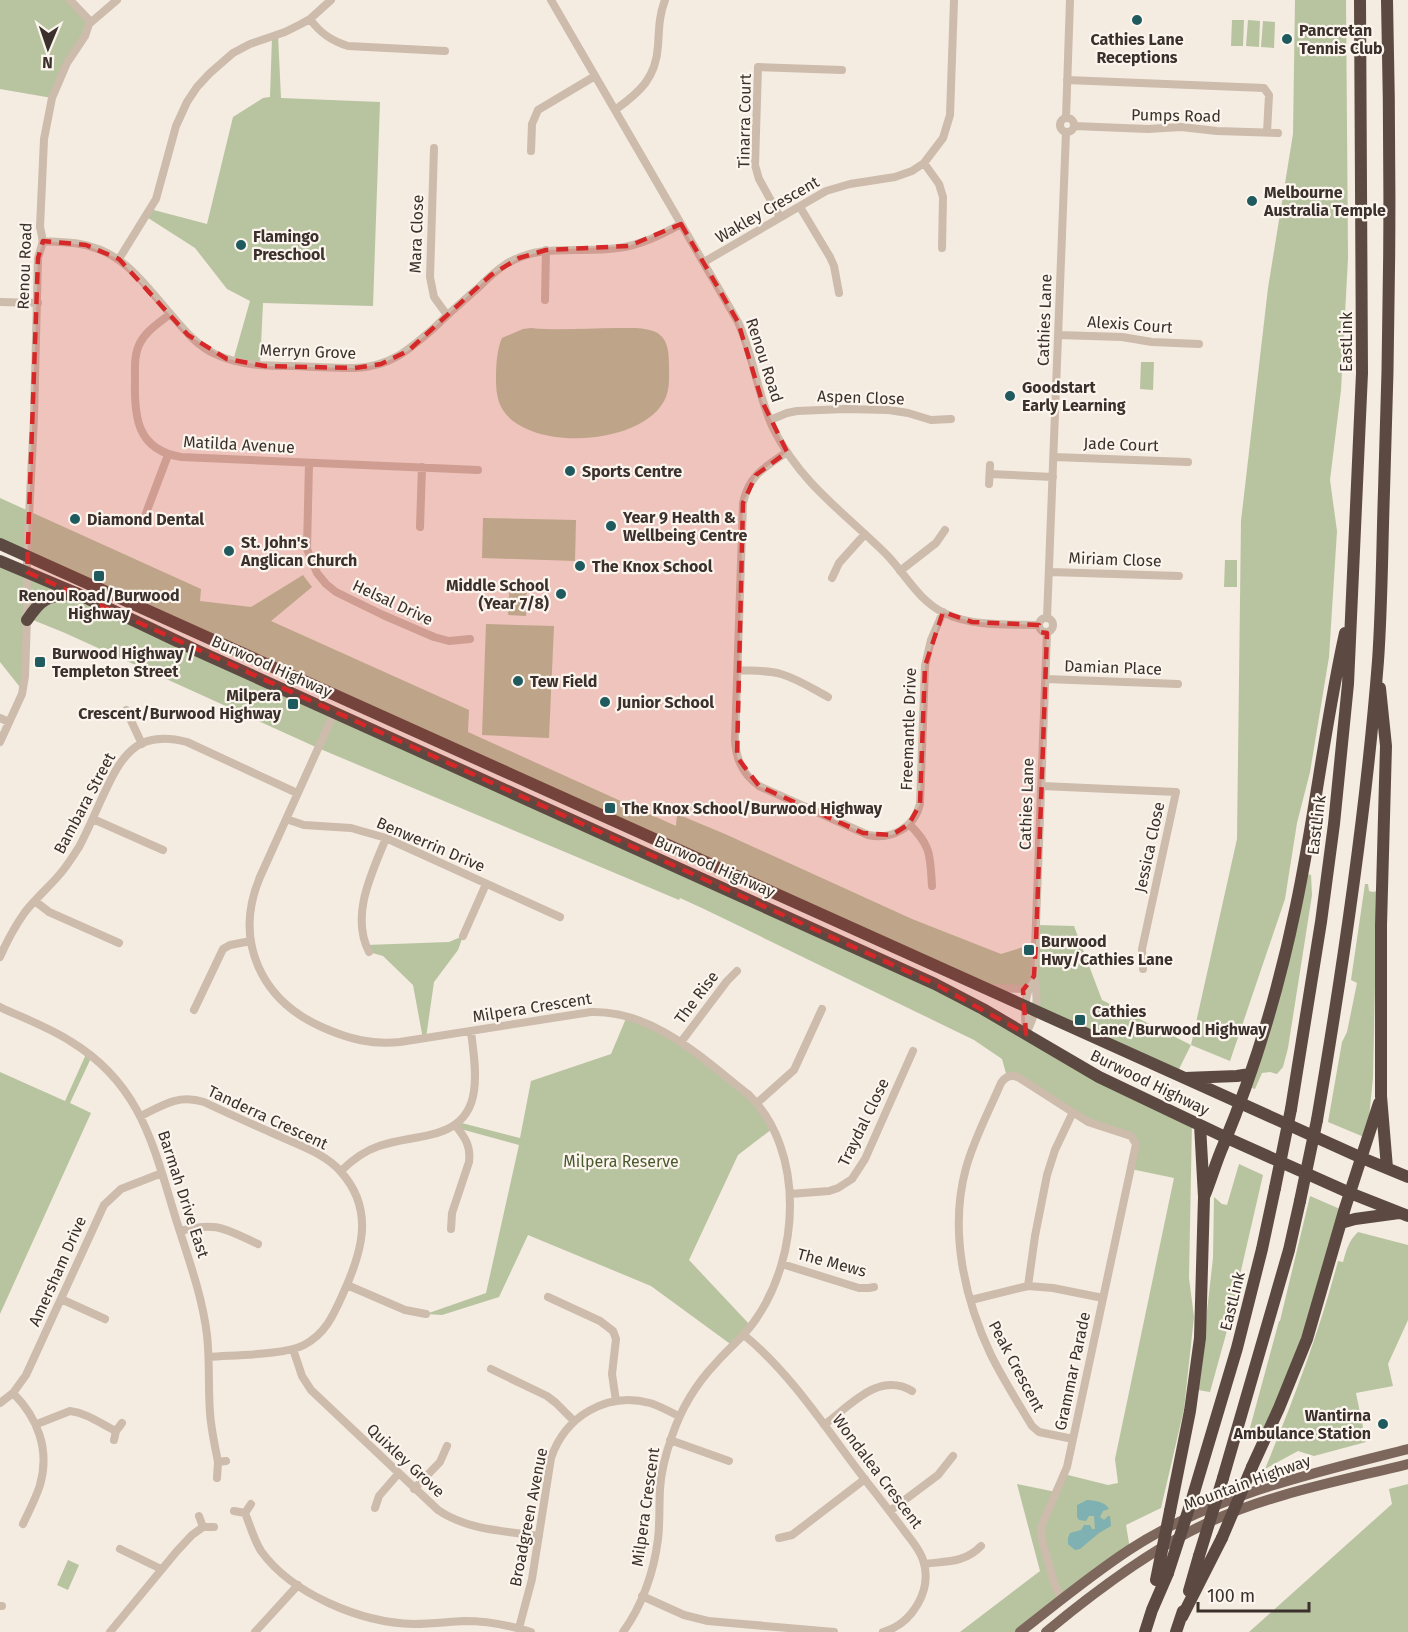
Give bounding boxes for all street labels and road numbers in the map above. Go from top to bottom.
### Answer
street label: Tinarra Court [734,73,755,169]
street label: Pumps Road [1131,105,1221,126]
street label: Wakley Crescent [712,172,823,247]
street label: Mara Close [406,194,427,274]
street label: Renou Road [13,222,36,310]
street label: Cathies Lane [1033,274,1056,366]
street label: EastLink [1337,311,1356,372]
street label: Alexis Court [1087,312,1174,337]
street label: Renou Road [742,316,787,405]
street label: Merryn Grove [259,340,357,363]
street label: Aspen Close [817,386,905,409]
street label: Matilda Avenue [183,432,295,457]
street label: Jade Court [1083,434,1159,455]
street label: Miriam Close [1068,548,1162,571]
street label: Helsal Drive [350,576,436,629]
street label: Burwood Highway [209,631,335,702]
street label: Damian Place [1064,656,1162,679]
street label: Freemantle Drive [897,667,920,791]
street label: Bambara Street [50,749,119,857]
street label: Cathies Lane [1015,758,1038,850]
street label: EastLink [1303,793,1330,856]
street label: Jessica Close [1131,800,1168,894]
street label: Benwerrin Drive [374,813,488,876]
street label: Burwood Highway [652,831,778,902]
street label: The Rise [670,967,722,1027]
street label: Milpera Crescent [471,989,593,1026]
street label: Burwood Highway [1087,1045,1212,1120]
street label: Traydal Close [834,1075,893,1169]
street label: Tanderra Crescent [205,1081,331,1154]
street label: Barmah Drive East [154,1128,213,1260]
street label: Amersham Drive [25,1213,90,1329]
street label: The Mews [795,1244,868,1281]
street label: EastLink [1216,1269,1249,1333]
street label: Grammar Parade [1051,1310,1094,1432]
street label: Peak Crescent [985,1317,1049,1415]
street label: Wondalea Crescent [829,1411,927,1532]
street label: Quixley Grove [363,1419,449,1501]
street label: Broadgreen Avenue [506,1446,551,1588]
street label: Milpera Crescent [628,1446,663,1568]
street label: Mountain Highway [1181,1451,1313,1514]

